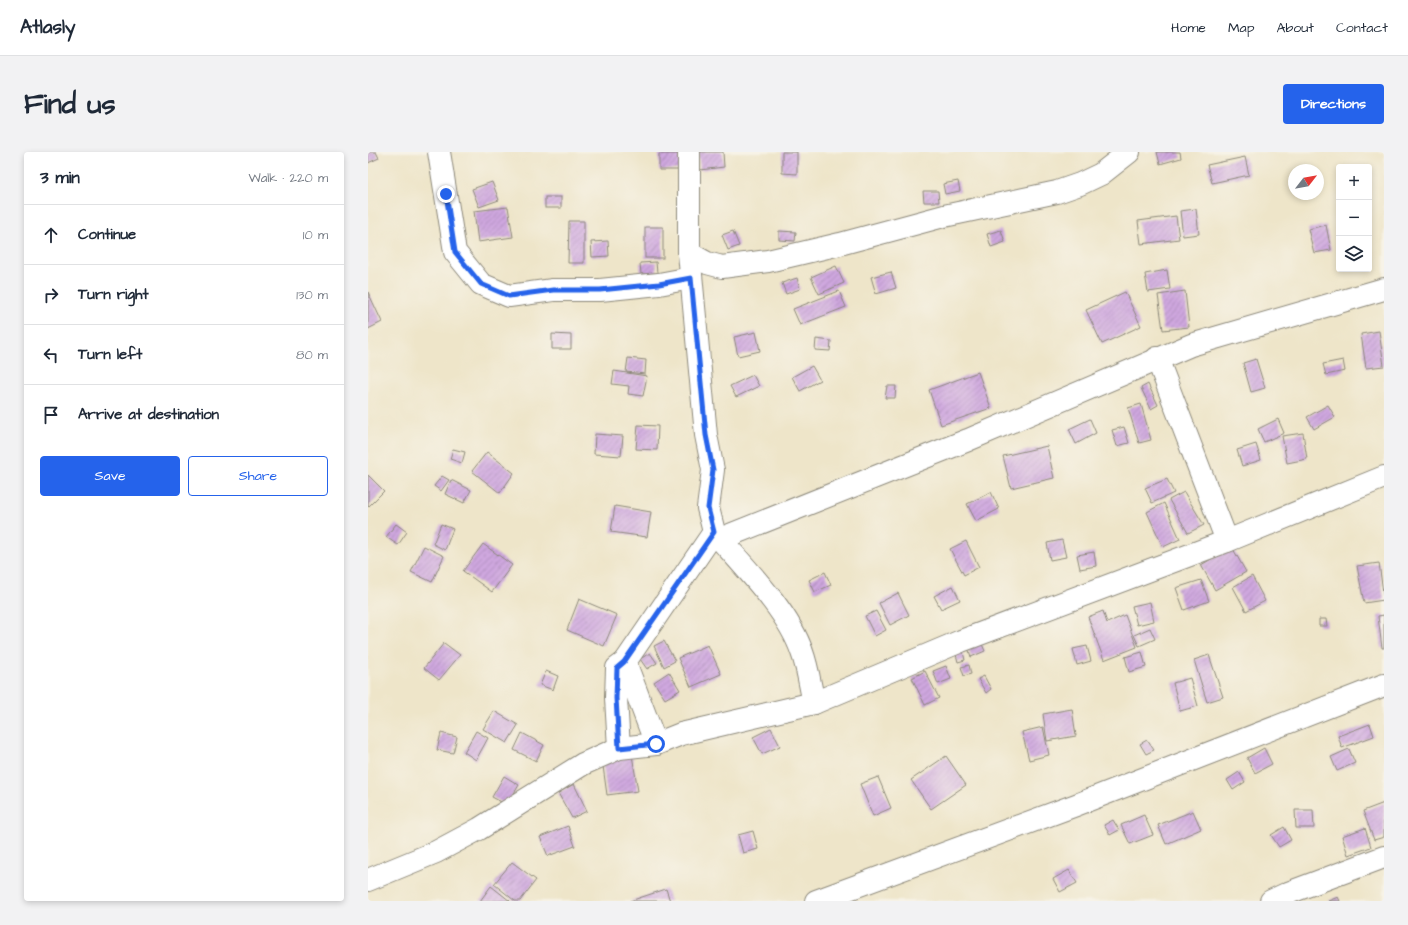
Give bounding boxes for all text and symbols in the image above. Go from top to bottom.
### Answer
text: Atlasly [20,14,75,41]
text: Home [1171,18,1206,38]
text: Map [1228,18,1254,38]
text: About [1276,18,1314,38]
text: Contact [1336,18,1388,38]
button: Directions [1283,84,1384,124]
text: Find us [24,85,115,124]
north arrow [1288,164,1324,200]
map controls [1336,164,1372,272]
button: + [1336,164,1372,200]
text: 3 min [40,166,80,190]
text: Walk · 220 m [248,169,328,187]
route end [437,185,455,203]
button: − [1336,200,1372,236]
icon: ahead [40,224,62,246]
text: Continue [78,224,136,245]
text: 10 m [303,226,328,244]
button: layers [1336,236,1372,272]
icon: right [40,284,62,306]
text: Turn right [78,284,149,305]
text: 130 m [296,286,328,304]
icon: left [40,344,62,366]
text: Turn left [78,344,142,365]
text: 80 m [296,346,328,364]
icon: arrive [40,404,62,426]
text: Arrive at destination [78,404,219,425]
button: Save [40,456,180,496]
button: Share [188,456,328,496]
route start [647,735,665,753]

